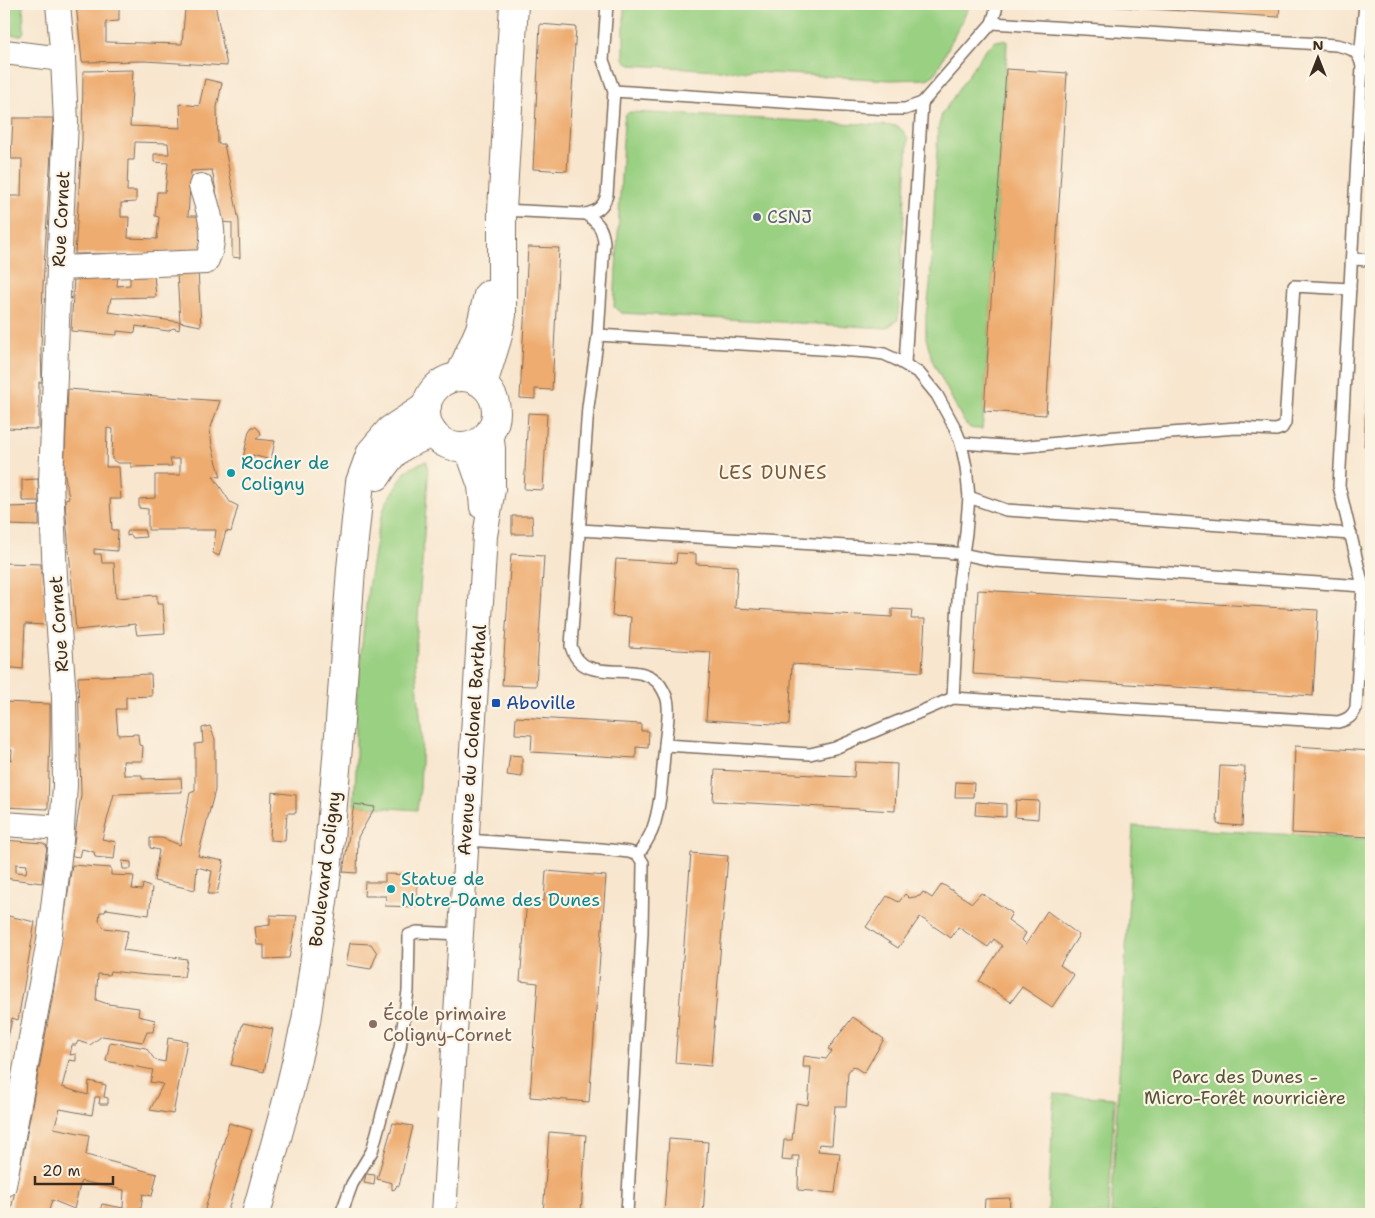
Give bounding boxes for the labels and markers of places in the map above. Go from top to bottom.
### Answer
place label: CSNJ [767,205,812,229]
marker: CSNJ [751,211,763,223]
place label: Rocher de Coligny [241,451,329,496]
marker: Rocher de Coligny [225,467,237,479]
place label: Aboville [506,691,576,715]
marker: Aboville [490,697,502,709]
place label: Statue de Notre-Dame des Dunes [401,867,600,912]
marker: Statue de Notre-Dame des Dunes [385,883,397,895]
place label: École primaire Coligny-Cornet [383,1002,512,1047]
marker: École primaire Coligny-Cornet [367,1018,379,1030]

